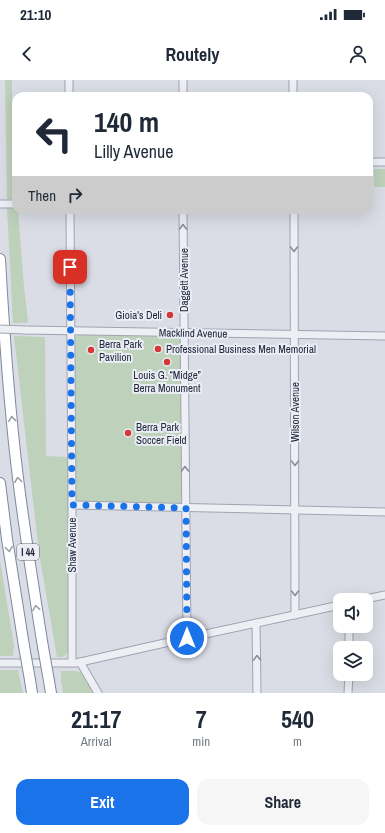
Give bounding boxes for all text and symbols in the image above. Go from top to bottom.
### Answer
text: 21:10 [20,4,51,25]
text: Routely [165,42,220,67]
icon: back [16,43,38,65]
icon: person [347,43,369,65]
text: 140 m [94,103,159,141]
icon: left [28,108,80,160]
text: Lilly Avenue [94,139,173,164]
icon: right [64,184,86,206]
text: Then [28,185,56,206]
one-way arrow [179,224,187,230]
one-way arrow [290,246,298,252]
street label: Daggett Avenue [177,248,191,312]
pin [53,250,87,284]
icon: arrive [59,256,81,278]
place label: Gioia's Deli [115,308,162,322]
marker: Gioia's Deli [165,310,175,320]
street label: Macklind Avenue [159,325,227,341]
place label: Berra Park Pavilion [99,337,143,364]
place label: Professional Business Men Memorial [166,342,316,356]
marker: Professional Business Men Memorial [153,344,163,354]
marker: Berra Park Pavilion [86,345,96,355]
marker: Louis G. “Midge” Berra Monument [162,357,172,367]
place label: Louis G. “Midge” Berra Monument [133,368,201,395]
street label: Wilson Avenue [288,382,302,442]
one-way arrow [7,415,16,422]
place label: Berra Park Soccer Field [136,420,187,447]
marker: Berra Park Soccer Field [123,428,133,438]
one-way arrow [291,460,299,466]
one-way arrow [181,466,189,472]
one-way arrow [14,477,23,483]
street label: Shaw Avenue [65,517,79,573]
road number: I 44 [17,544,39,560]
one-way arrow [4,546,13,552]
one-way arrow [291,590,299,596]
map controls [333,593,373,681]
button: sound [333,593,373,633]
one-way arrow [33,605,41,611]
position arrow [166,617,208,659]
button: layers [333,641,373,681]
one-way arrow [253,655,261,661]
text: 21:17 [71,703,121,735]
text: 7 [196,703,207,735]
text: 540 [281,703,314,735]
text: Arrival [81,733,112,750]
text: min [192,733,210,750]
text: m [293,733,302,750]
button: Exit [16,779,189,825]
button: Share [197,779,369,825]

